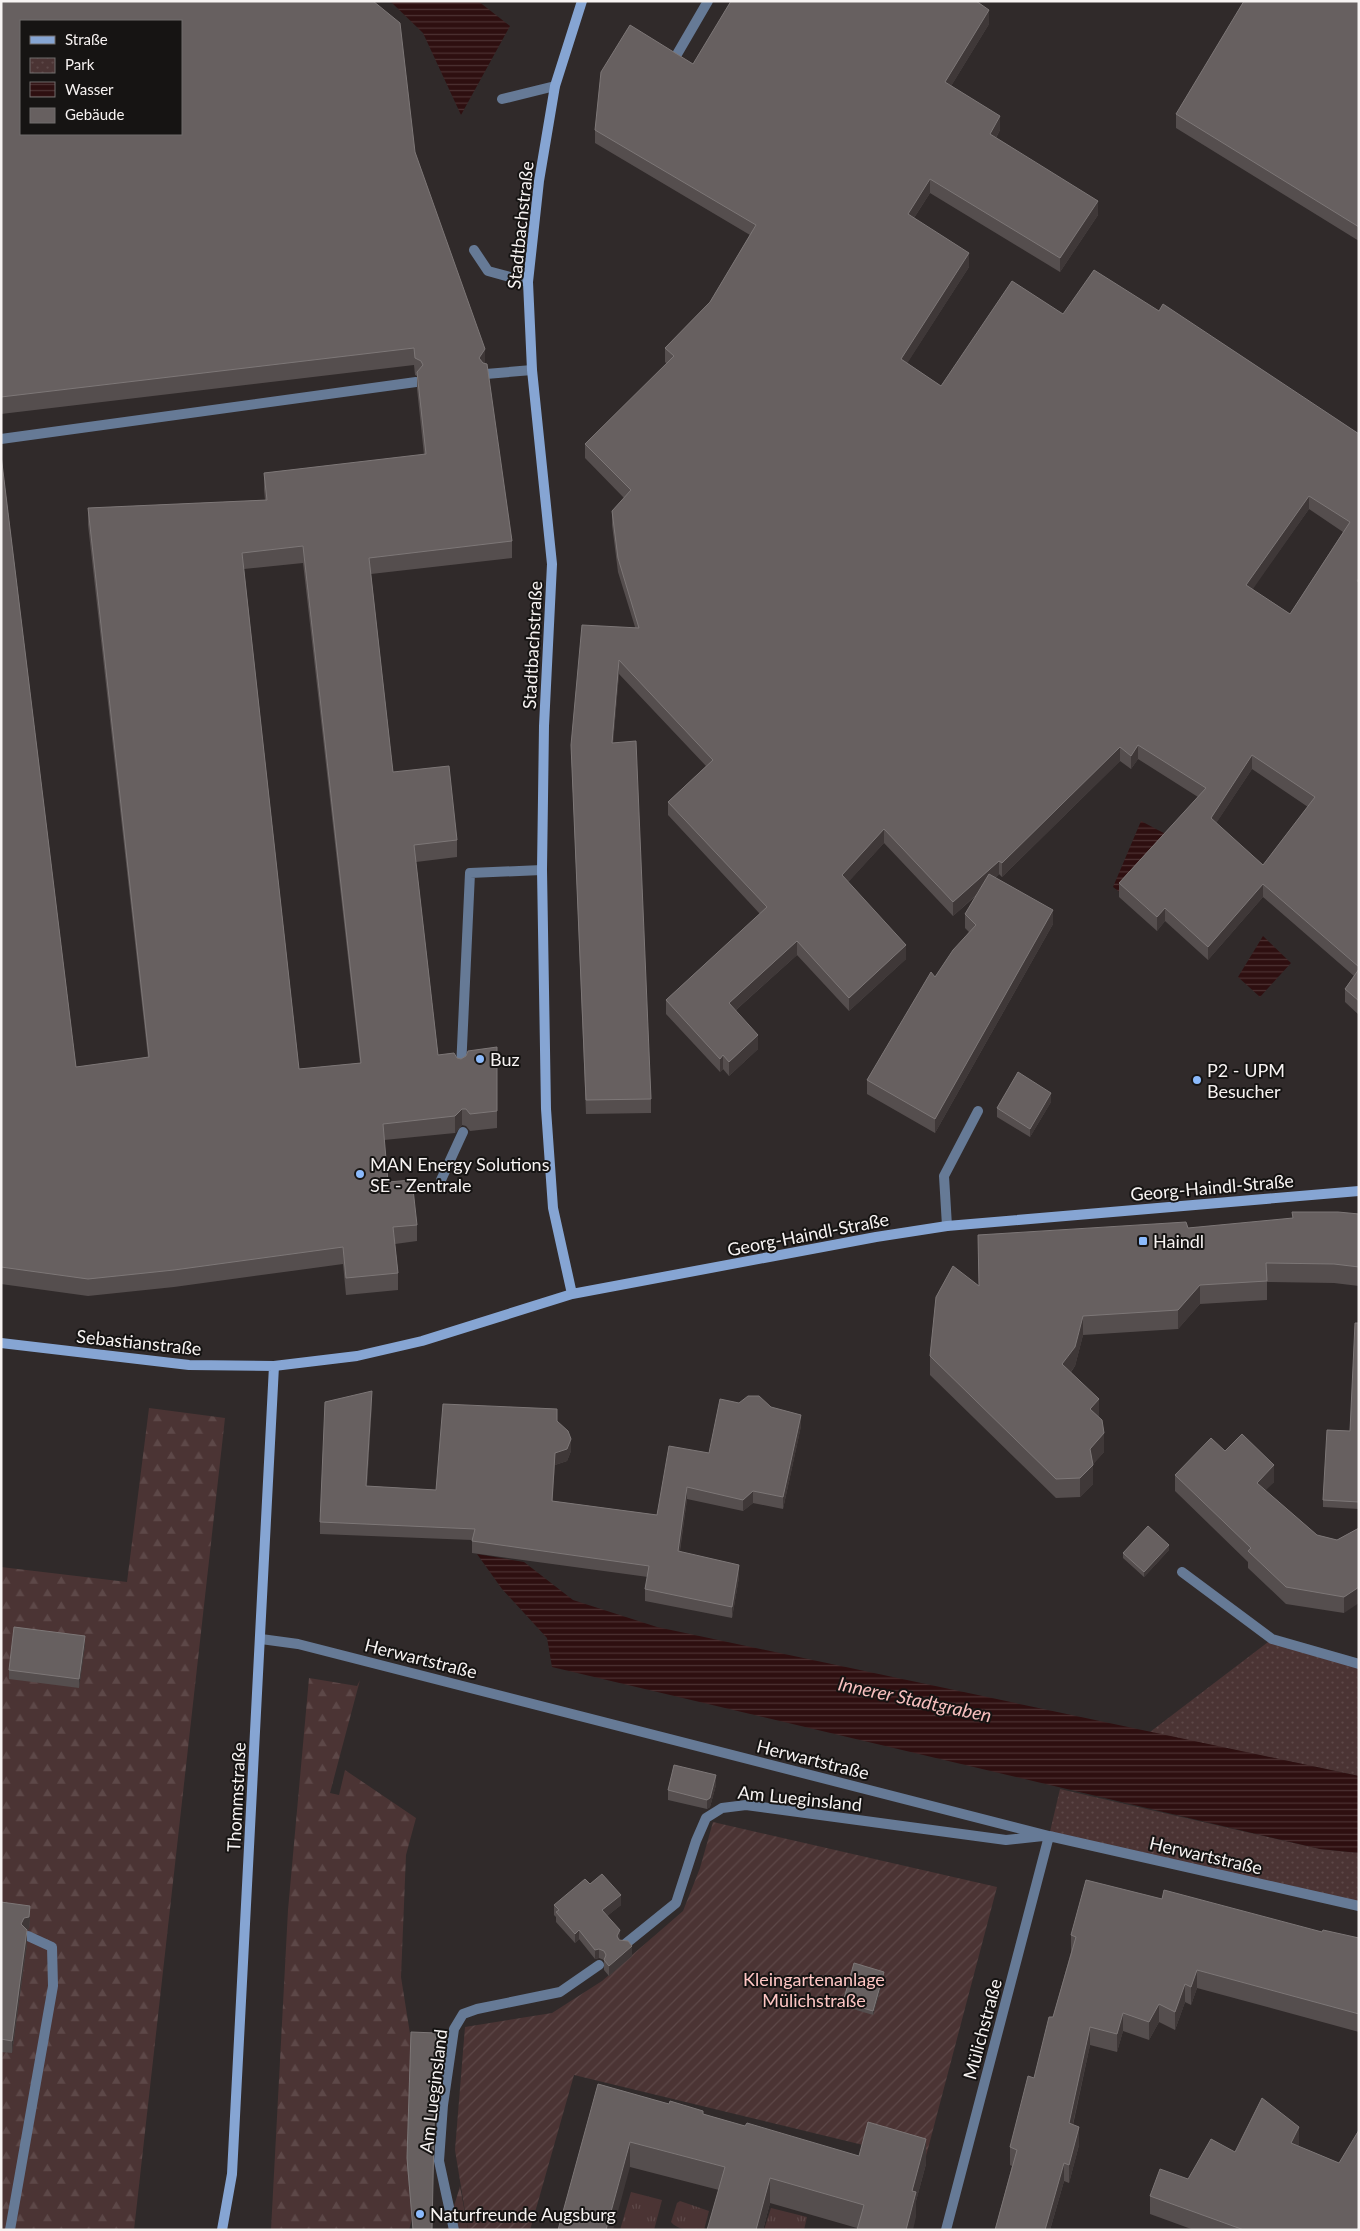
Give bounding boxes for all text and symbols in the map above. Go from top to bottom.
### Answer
legend [20,20,182,135]
text: Straße [65,30,108,48]
text: Park [65,55,95,73]
text: Wasser [65,80,114,98]
text: Gebäude [65,105,124,123]
street label: Stadtbachstraße [502,160,538,290]
street label: Stadtbachstraße [518,580,546,710]
place label: Buz [490,1048,520,1070]
marker: Buz [474,1053,486,1065]
place label: P2 - UPM Besucher [1207,1059,1285,1102]
marker: P2 - UPM Besucher [1191,1074,1203,1086]
place label: MAN Energy Solutions SE - Zentrale [370,1153,550,1196]
marker: MAN Energy Solutions SE - Zentrale [354,1168,366,1180]
street label: Georg-Haindl-Straße [1129,1169,1295,1205]
street label: Georg-Haindl-Straße [725,1208,891,1260]
place label: Haindl [1153,1230,1204,1252]
marker: Haindl [1137,1235,1149,1247]
street label: Sebastianstraße [75,1324,203,1360]
street label: Herwartstraße [363,1633,479,1683]
water label: Innerer Stadtgraben [836,1671,994,1727]
street label: Herwartstraße [755,1734,871,1784]
street label: Thommstraße [222,1742,250,1852]
street label: Am Lueginsland [737,1781,863,1815]
street label: Herwartstraße [1147,1831,1265,1879]
park label: Kleingartenanlage Mülichstraße [743,1968,885,2011]
street label: Mülichstraße [958,1976,1006,2082]
street label: Am Lueginsland [414,2028,452,2154]
place label: Naturfreunde Augsburg [430,2203,616,2225]
marker: Naturfreunde Augsburg [414,2208,426,2220]

